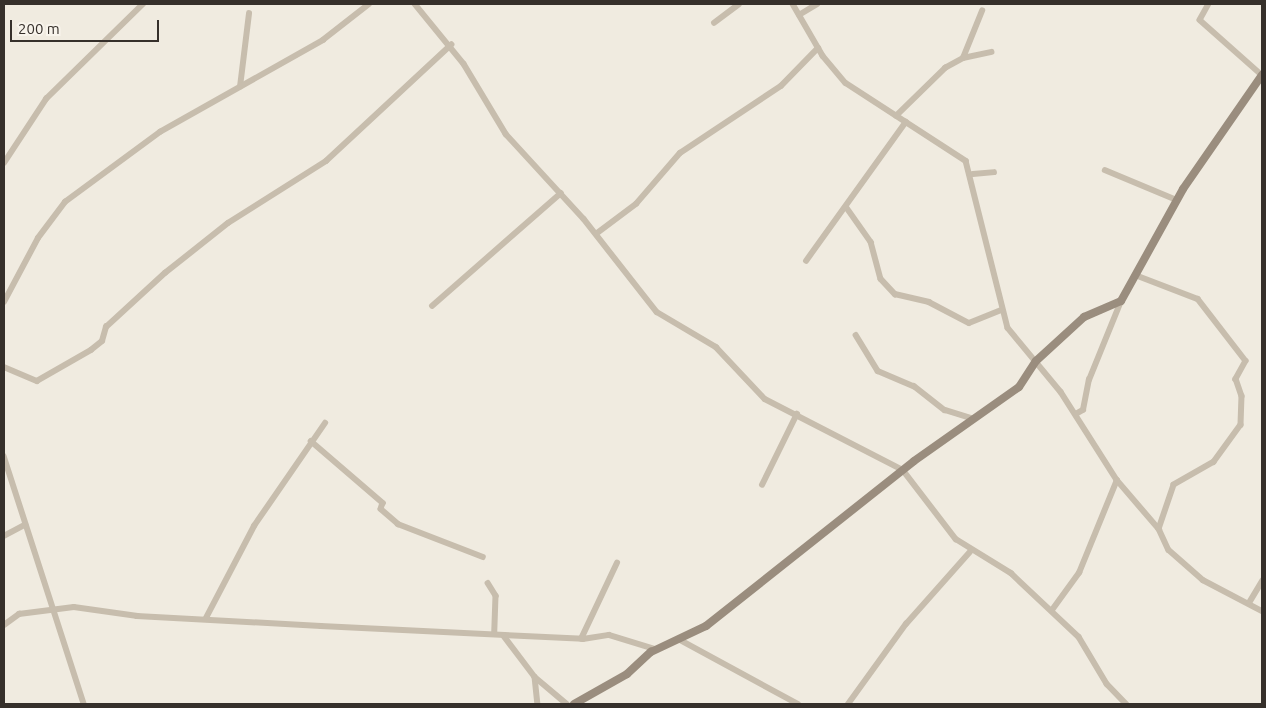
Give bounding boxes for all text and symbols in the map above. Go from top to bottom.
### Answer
scale bar [12,10,161,42]
text: 200 m [18,20,60,37]

